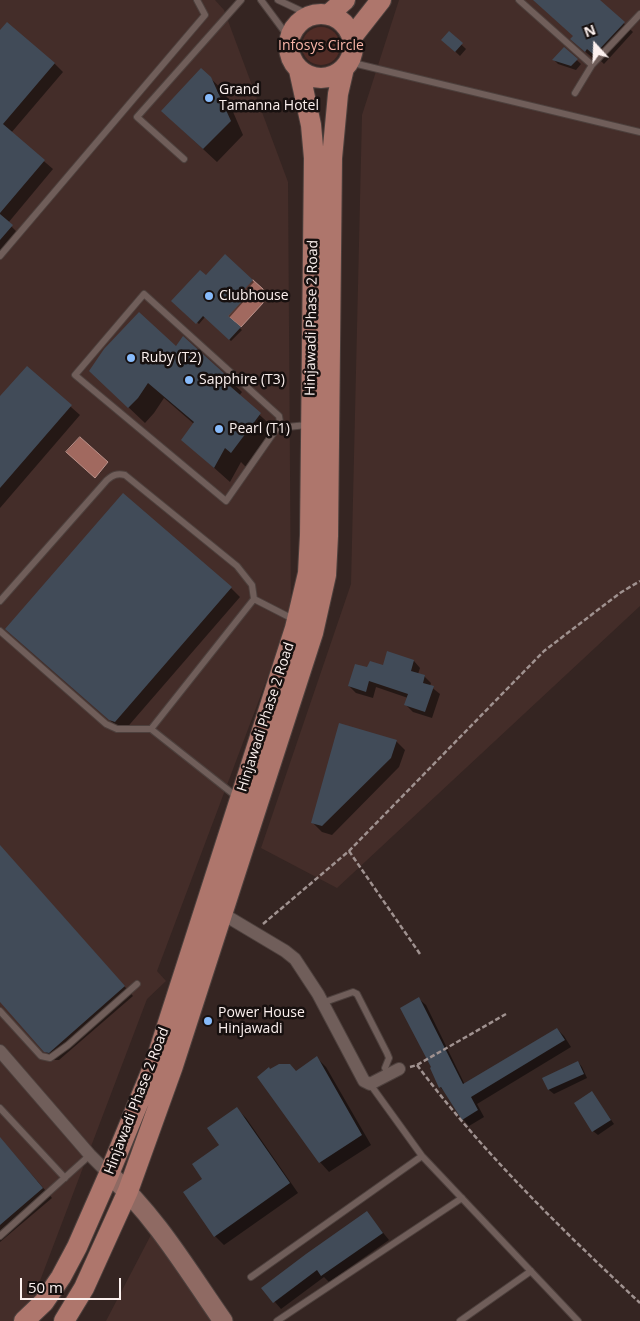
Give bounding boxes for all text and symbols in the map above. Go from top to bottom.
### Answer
north arrow [570,20,620,70]
text: N [581,20,598,41]
park label: Infosys Circle [278,38,364,54]
place label: Grand Tamanna Hotel [219,82,319,114]
marker: Grand Tamanna Hotel [203,92,215,104]
street label: Hinjawadi Phase 2 Road [302,240,322,396]
place label: Clubhouse [219,288,289,304]
marker: Clubhouse [203,290,215,302]
place label: Ruby (T2) [141,350,201,366]
marker: Ruby (T2) [125,352,137,364]
place label: Sapphire (T3) [199,372,285,388]
marker: Sapphire (T3) [183,374,195,386]
place label: Pearl (T1) [229,421,290,437]
marker: Pearl (T1) [213,423,225,435]
street label: Hinjawadi Phase 2 Road [234,640,298,794]
place label: Power House Hinjawadi [218,1005,305,1038]
marker: Power House Hinjawadi [202,1015,214,1027]
street label: Hinjawadi Phase 2 Road [101,1025,173,1177]
scale bar [22,1268,124,1300]
text: 50 m [28,1277,63,1297]

